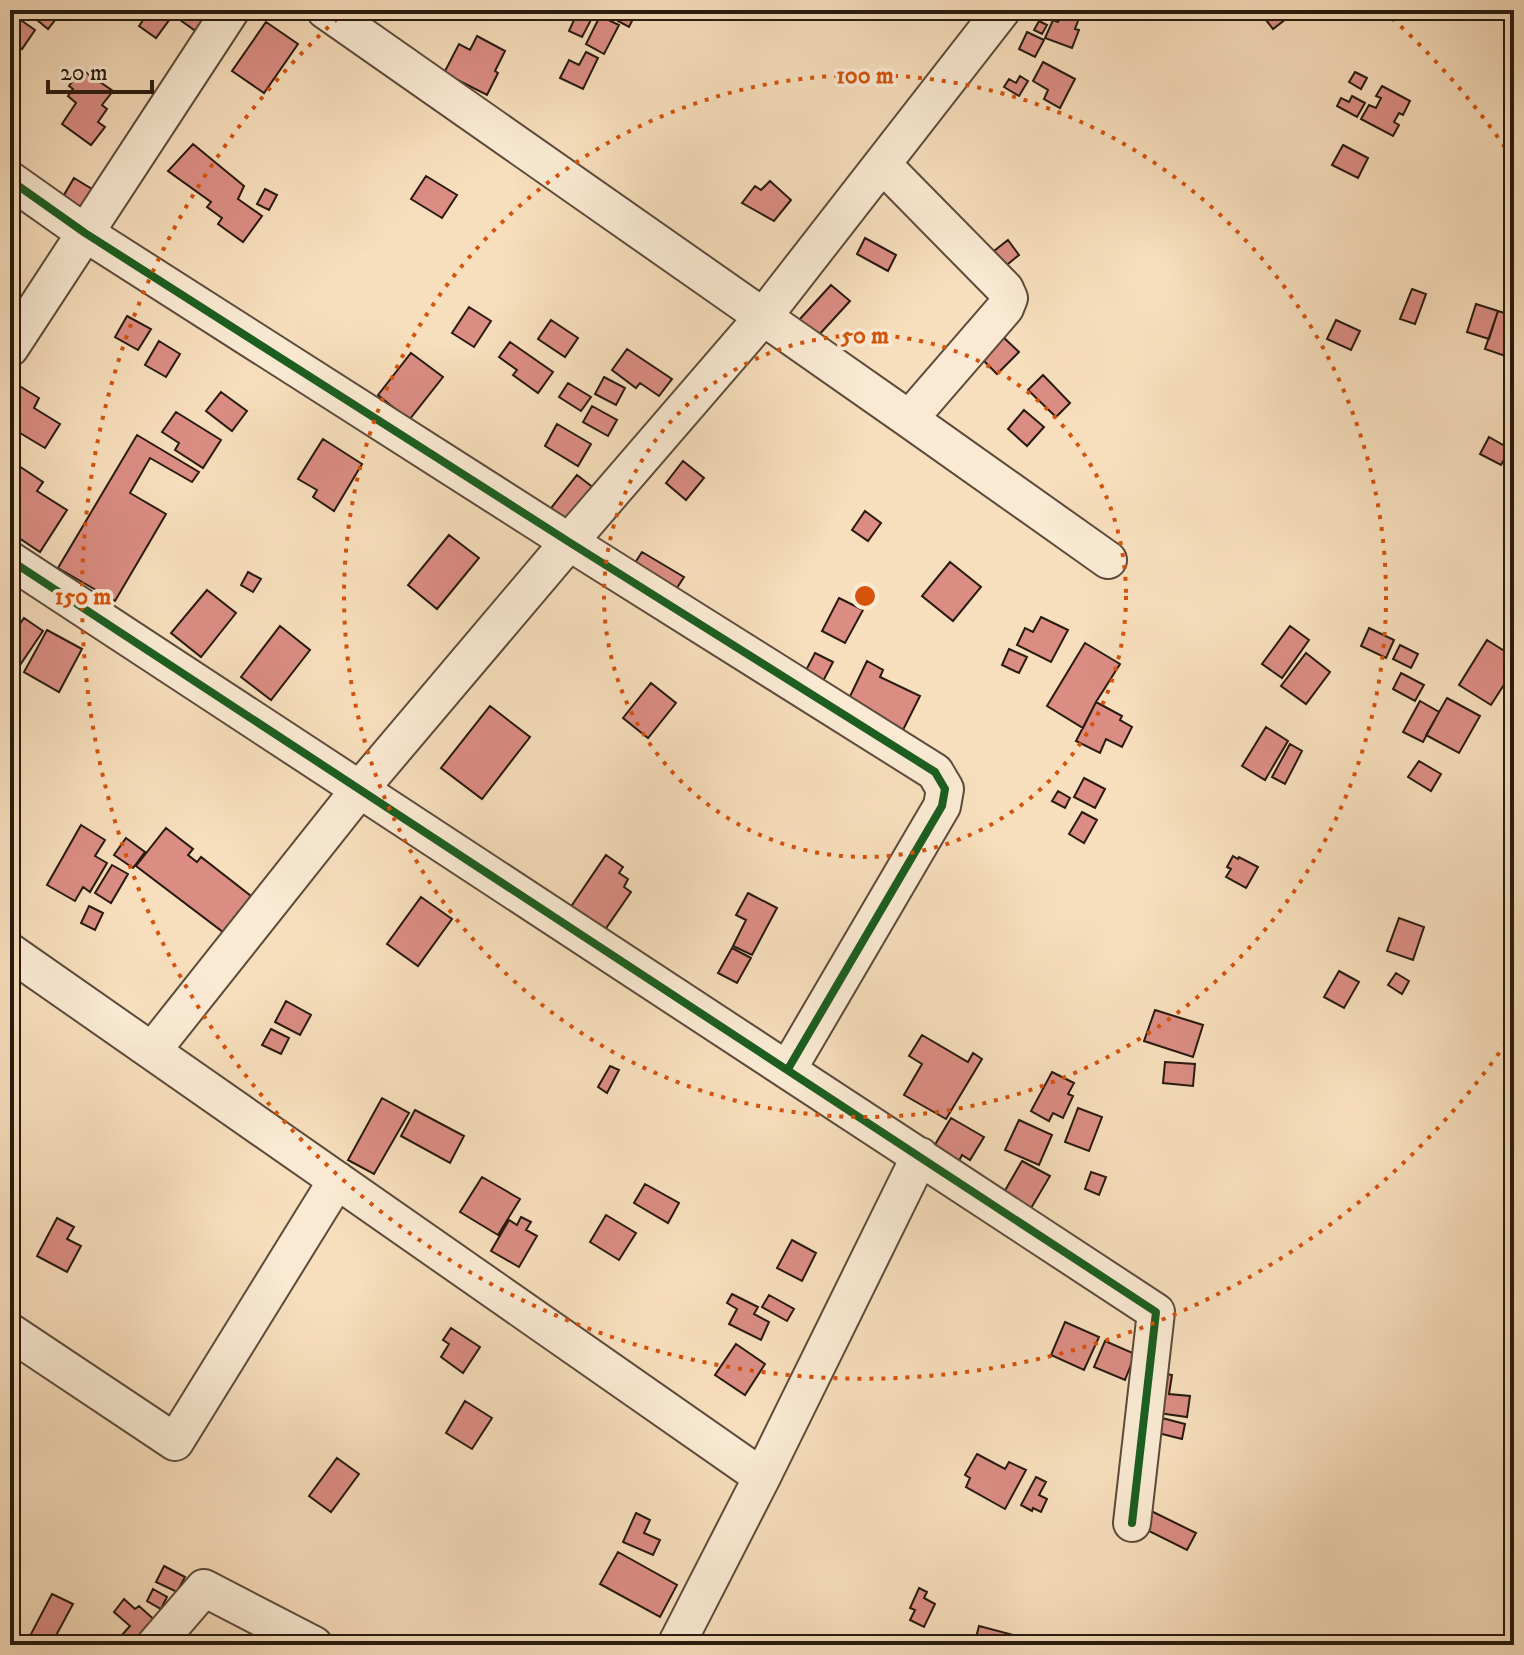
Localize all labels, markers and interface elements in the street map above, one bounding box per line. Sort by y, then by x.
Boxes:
scale bar [48,44,152,94]
text: 20 m [60,58,108,88]
text: 100 m [836,61,894,91]
text: 50 m [840,321,889,351]
text: 150 m [55,582,111,612]
centre of rings [851,582,879,610]

